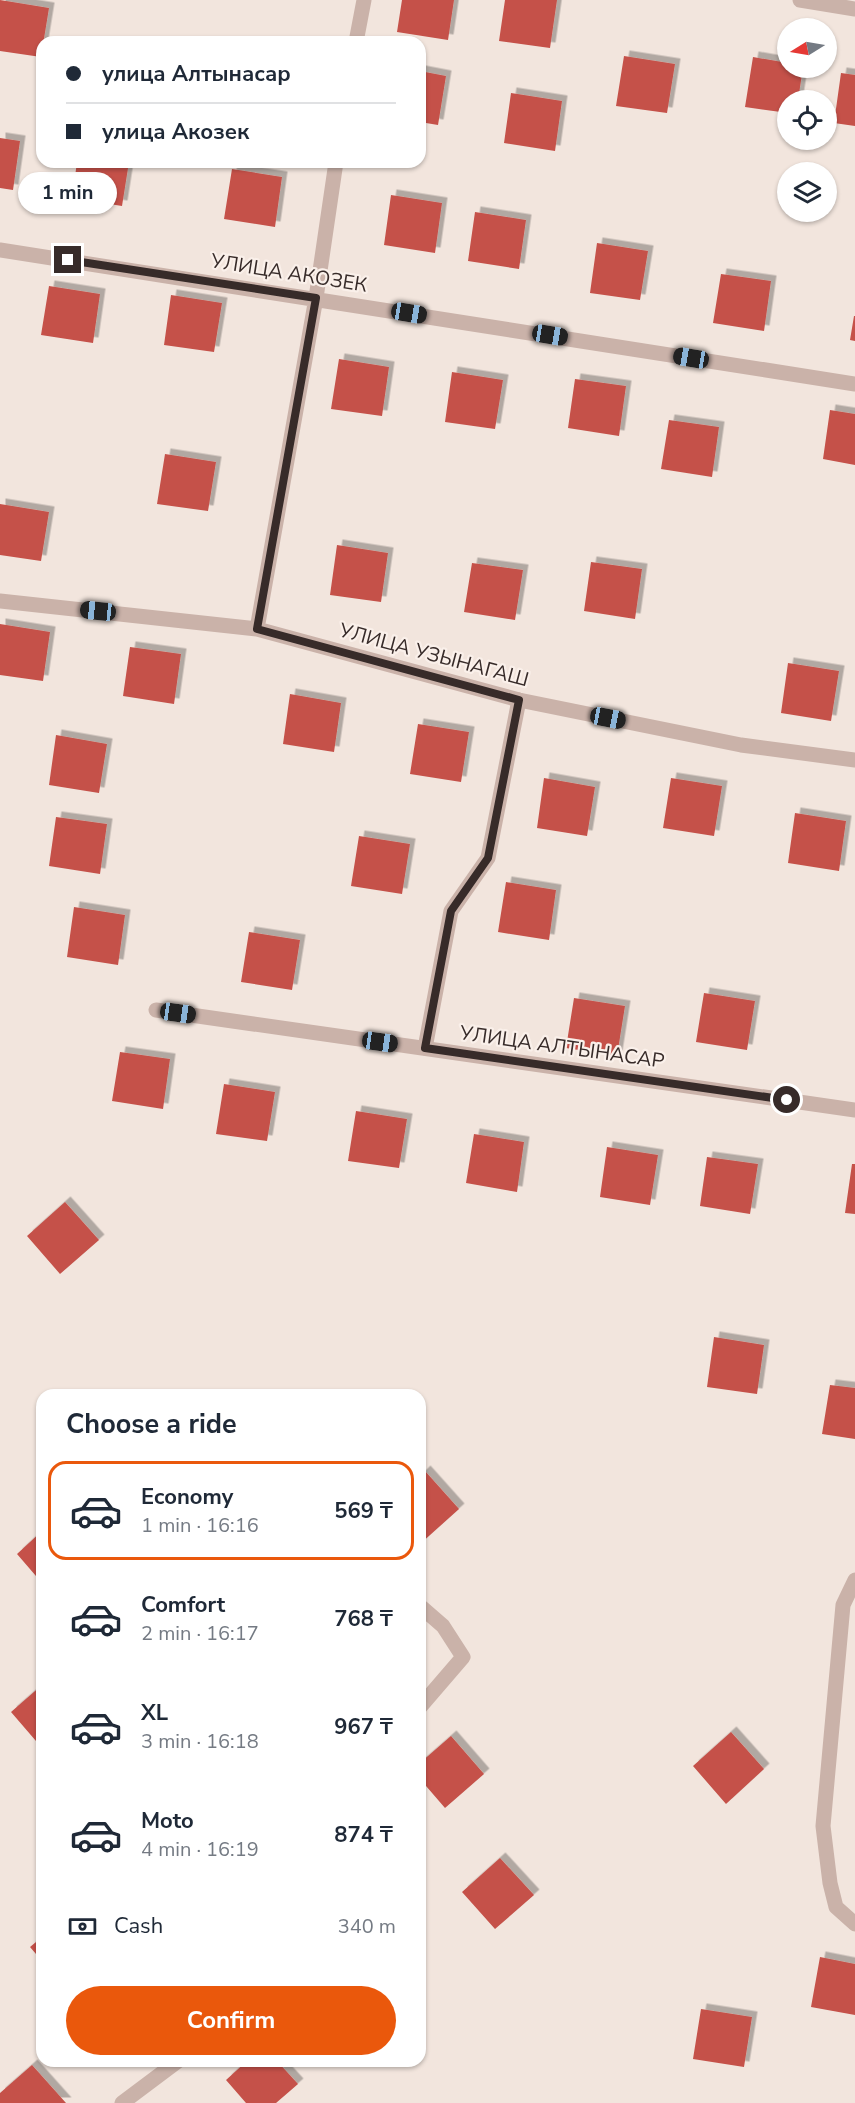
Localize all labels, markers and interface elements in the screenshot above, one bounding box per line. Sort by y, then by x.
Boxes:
north arrow [777,18,837,78]
map controls [777,18,837,222]
text: улица Алтынасар [102,59,291,89]
button: locate [777,90,837,150]
text: улица Акозек [102,117,249,147]
button: layers [777,162,837,222]
callout: 1 min [19,173,118,215]
text: 1 min [42,179,93,206]
route end [54,246,81,273]
street label: УЛИЦА АКОЗЕК [208,247,369,299]
car [390,301,428,325]
car [531,323,569,347]
car [672,346,710,370]
car [79,600,117,622]
street label: УЛИЦА УЗЫНАГАШ [335,616,532,693]
car [589,706,627,730]
car [159,1002,197,1024]
street label: УЛИЦА АЛТЫНАСАР [457,1019,666,1075]
car [361,1031,399,1053]
route start [773,1086,800,1113]
text: Choose a ride [66,1406,237,1443]
text: Economy [141,1482,233,1512]
icon: car [69,1484,123,1538]
text: 569 ₸ [334,1496,393,1526]
text: 1 min · 16:16 [141,1512,259,1539]
text: Comfort [141,1590,225,1620]
icon: car [69,1592,123,1646]
text: 768 ₸ [334,1604,393,1634]
text: 2 min · 16:17 [141,1620,259,1647]
text: XL [141,1698,168,1728]
icon: car [69,1700,123,1754]
text: 967 ₸ [334,1712,393,1742]
text: 3 min · 16:18 [141,1728,259,1755]
text: Moto [141,1806,194,1836]
icon: car [69,1808,123,1862]
text: 874 ₸ [334,1820,393,1850]
text: 4 min · 16:19 [141,1836,259,1863]
icon: cash [66,1910,99,1943]
text: Cash [114,1911,163,1941]
text: 340 m [338,1913,396,1940]
button: Confirm [66,1986,396,2055]

